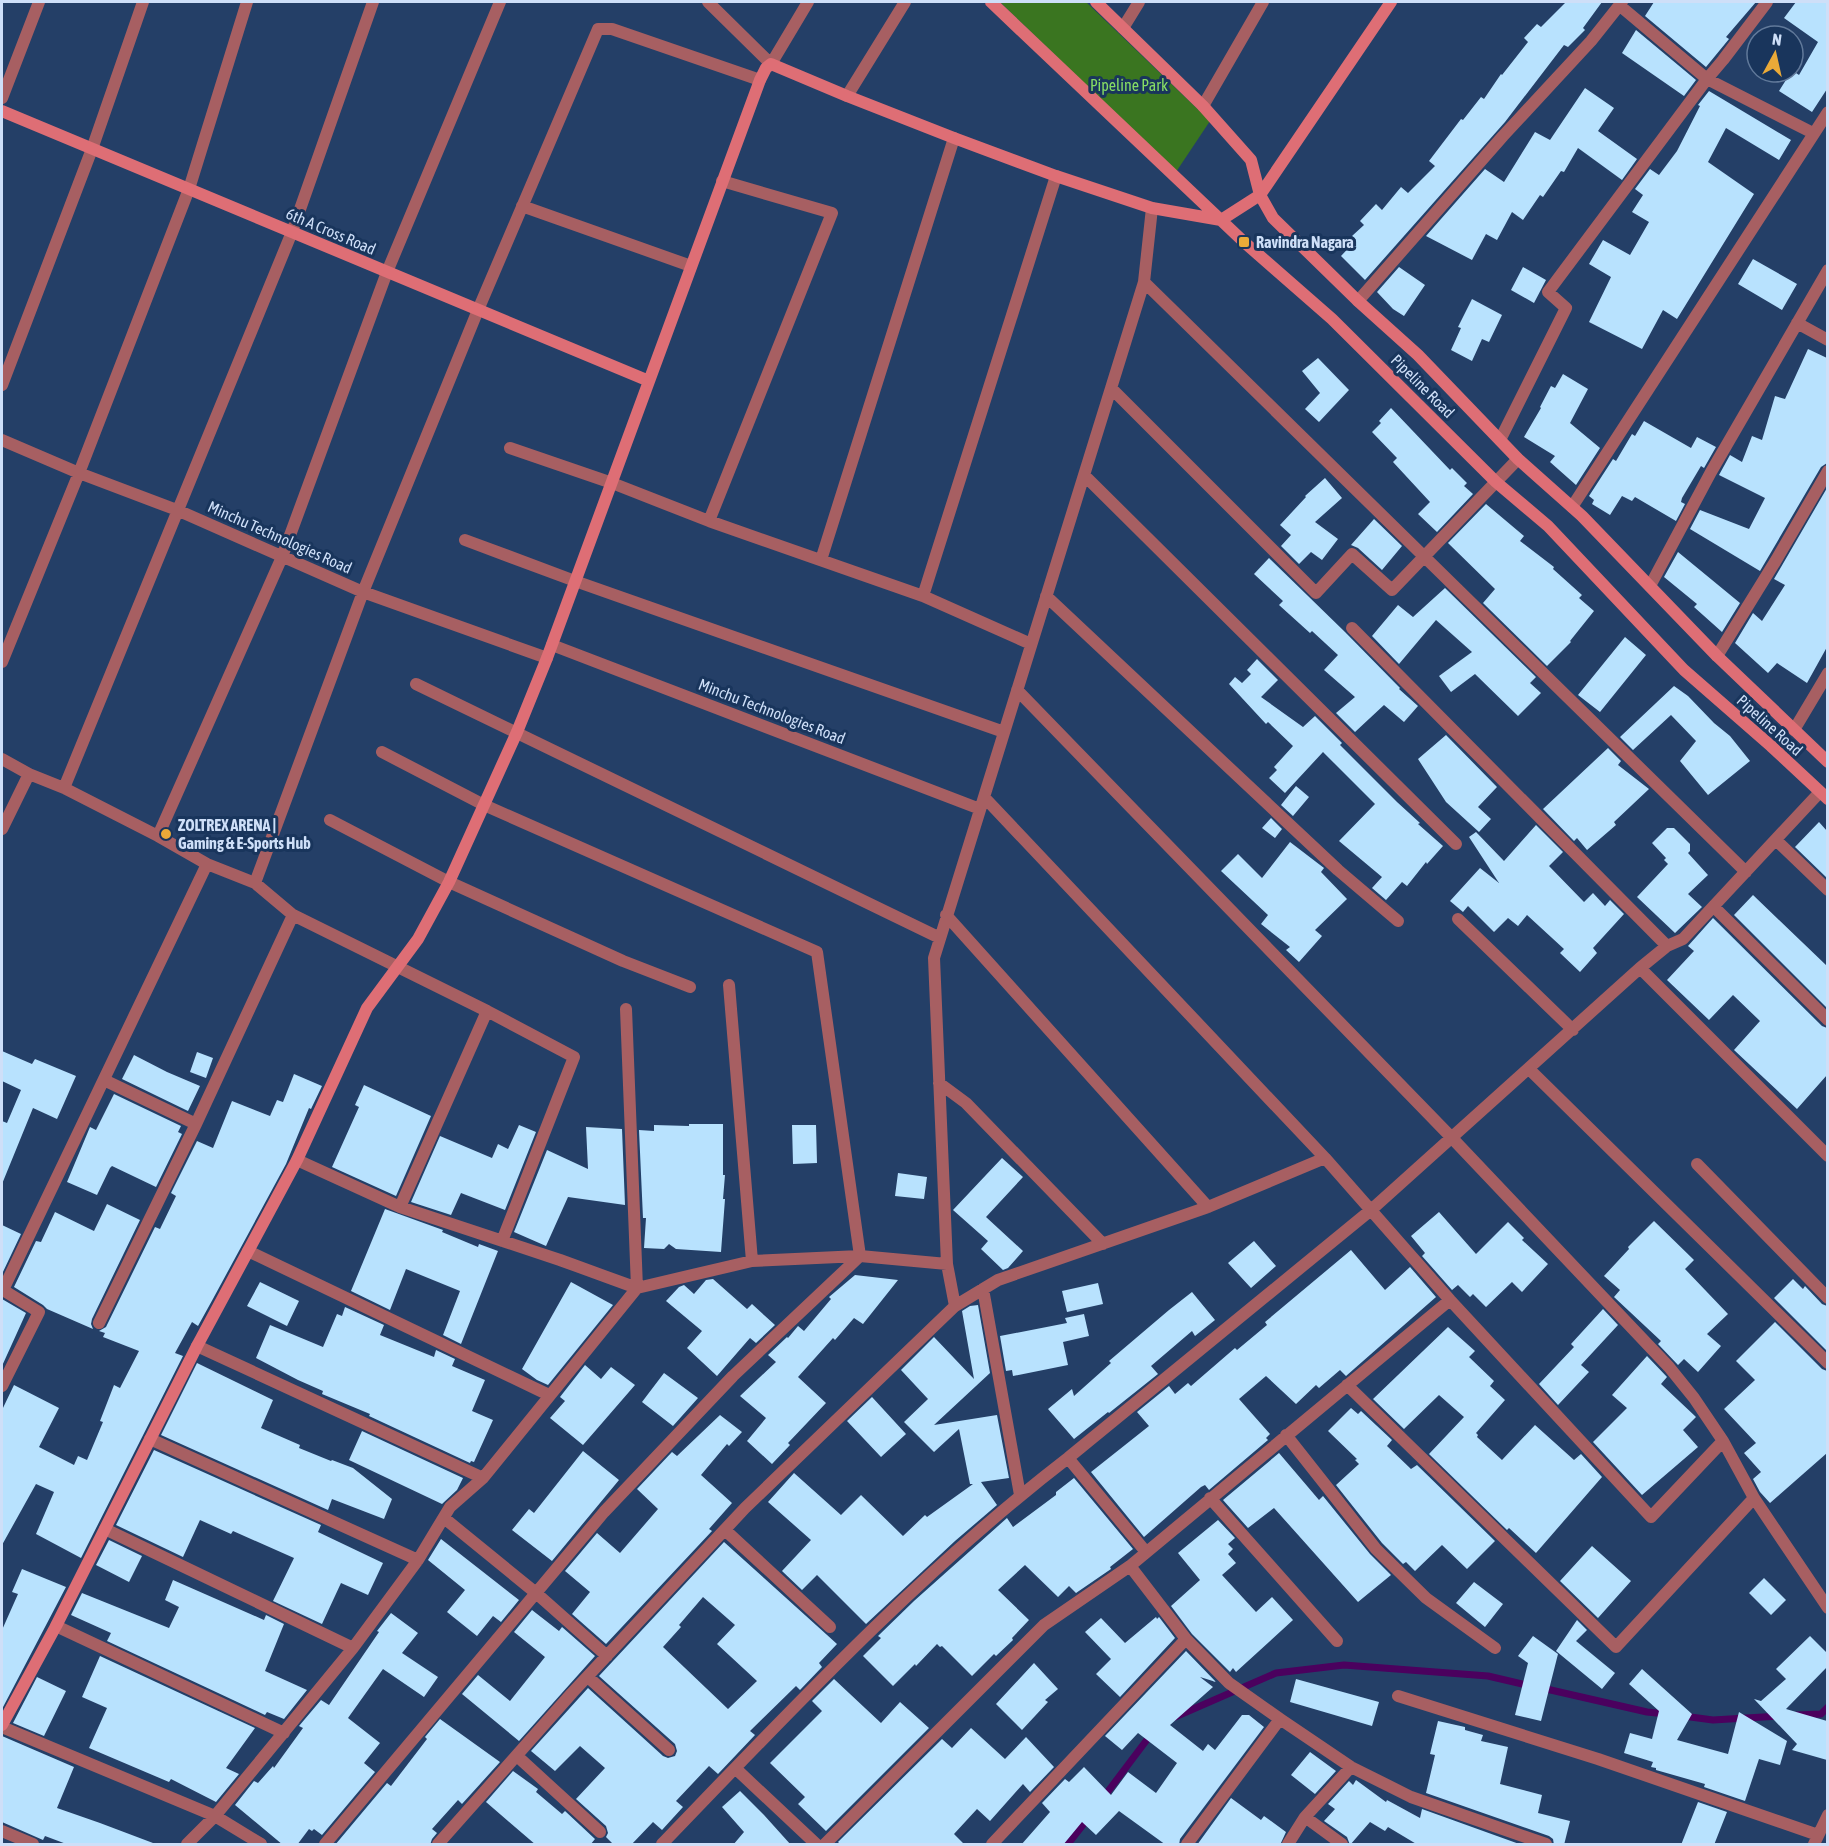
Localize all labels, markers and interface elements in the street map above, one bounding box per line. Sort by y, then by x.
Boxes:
north arrow [1745,24,1805,84]
text: N [1771,30,1783,49]
park label: Pipeline Park [1090,76,1168,95]
street label: 6th A Cross Road [283,204,379,258]
place label: Ravindra Nagara [1256,233,1354,251]
marker: Ravindra Nagara [1237,235,1251,249]
street label: Pipeline Road [1387,351,1458,422]
street label: Minchu Technologies Road [205,497,355,578]
street label: Minchu Technologies Road [696,675,848,748]
street label: Pipeline Road [1733,691,1806,760]
place label: ZOLTREX ARENA | Gaming & E-Sports Hub [178,816,311,852]
marker: ZOLTREX ARENA | Gaming & E-Sports Hub [159,827,173,841]

